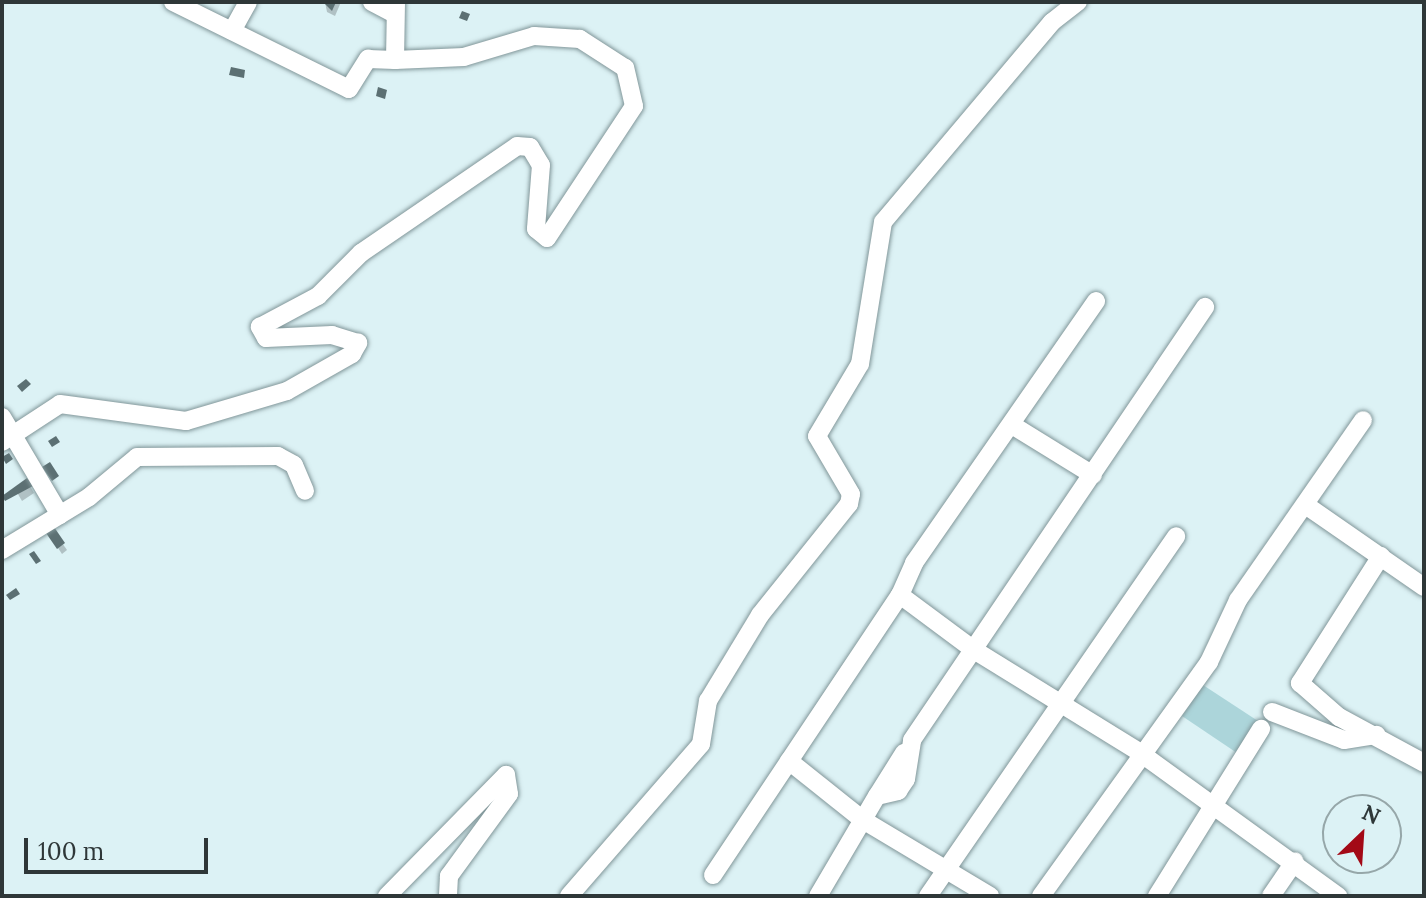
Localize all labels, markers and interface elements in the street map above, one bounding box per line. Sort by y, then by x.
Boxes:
north arrow [1322,794,1402,874]
text: N [1358,798,1385,830]
scale bar [28,822,212,872]
text: 100 m [38,836,104,867]

